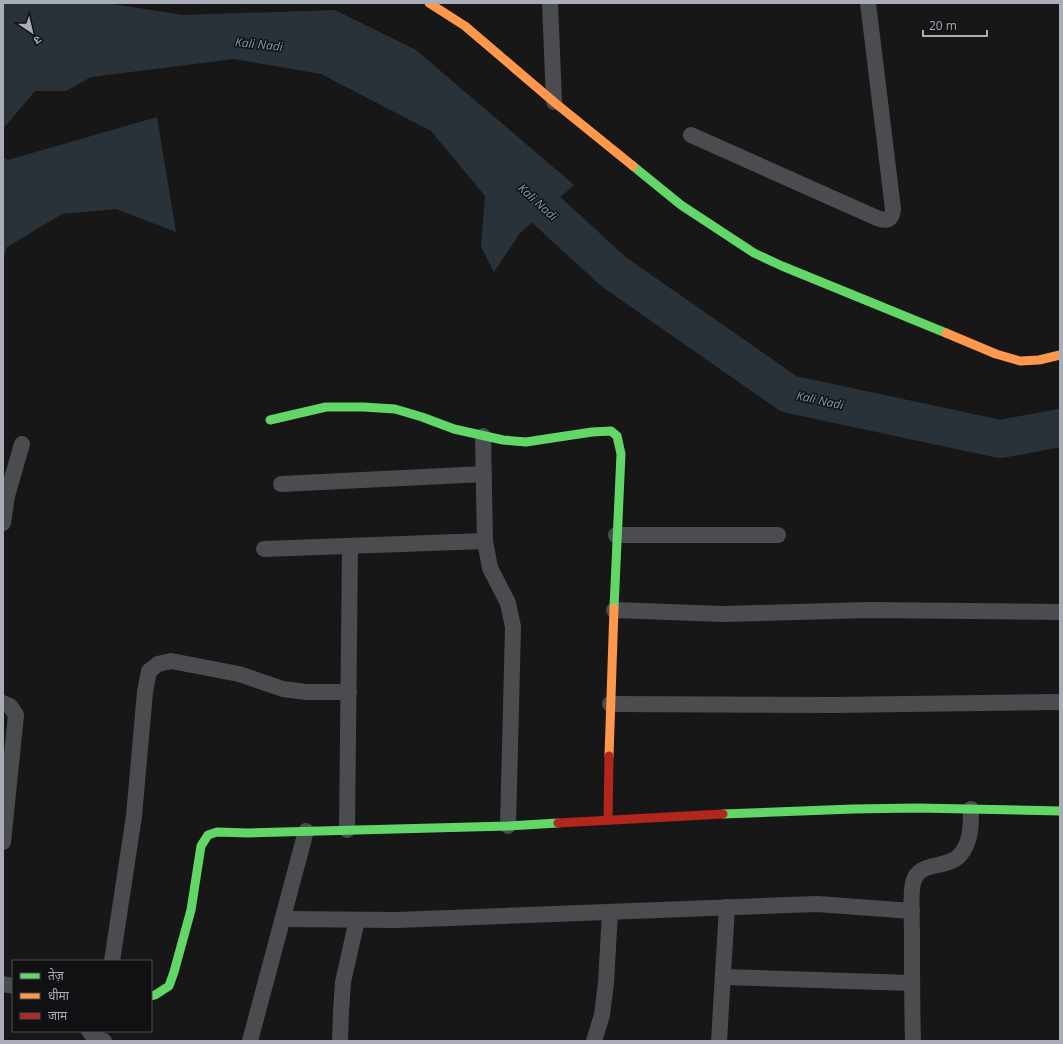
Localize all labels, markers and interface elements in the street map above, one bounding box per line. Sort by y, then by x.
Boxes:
north arrow [12,12,52,52]
scale bar [923,12,987,38]
text: 20 m [929,17,957,34]
text: उ [31,33,45,49]
water label: Kali Nadi [234,33,285,55]
water label: Kali Nadi [515,180,562,225]
water label: Kali Nadi [795,387,846,413]
legend [12,960,152,1032]
text: तेज़ [48,967,65,984]
text: धीमा [48,987,70,1004]
text: जाम [48,1007,68,1024]

